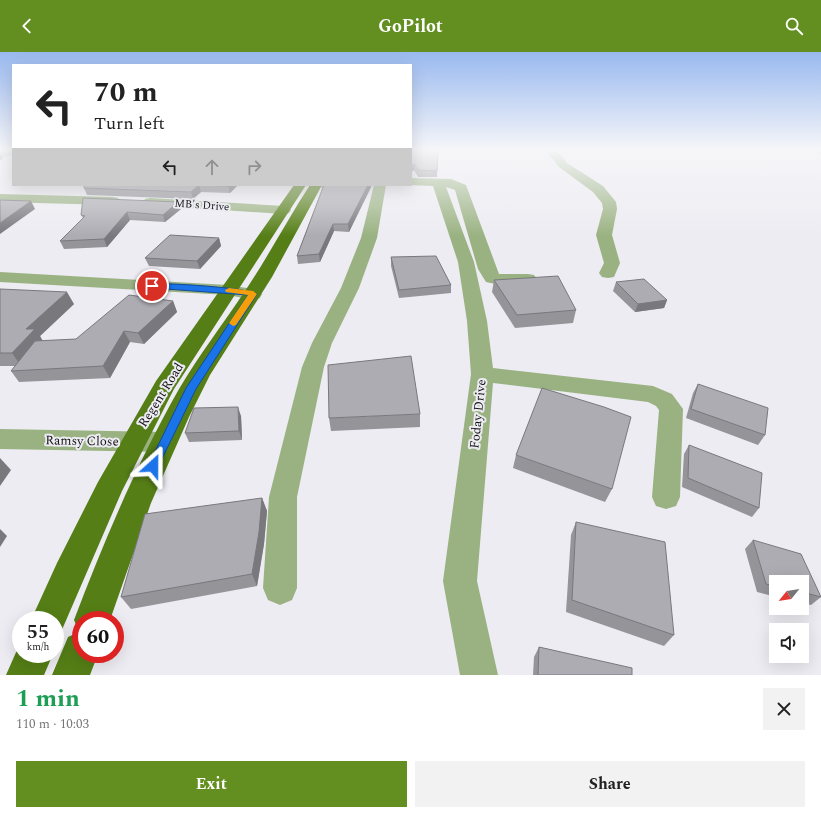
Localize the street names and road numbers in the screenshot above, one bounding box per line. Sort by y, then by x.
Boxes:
street label: MB's Drive [174,195,230,215]
street label: Regent Road [133,359,189,431]
street label: Foday Drive [464,378,492,450]
street label: Ramsy Close [45,430,119,452]

